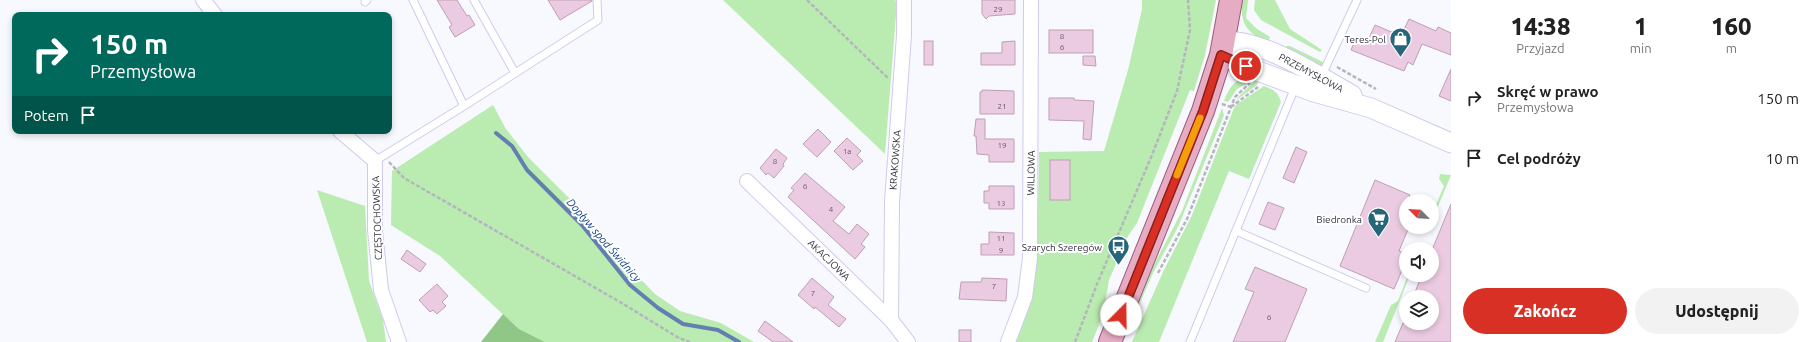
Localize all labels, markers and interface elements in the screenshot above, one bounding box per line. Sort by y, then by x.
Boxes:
house number: 29 [993,5,1003,14]
text: 14:38 [1510,13,1570,40]
text: 1 [1634,13,1647,40]
text: 160 [1711,13,1752,40]
shop icon: Teres-Pol [1388,26,1414,59]
icon: right [24,28,76,80]
text: 150 m [90,28,168,59]
house number: 8 [1060,32,1065,41]
place label: Teres-Pol [1345,34,1386,45]
text: Przyjazd [1516,41,1565,55]
text: min [1630,41,1652,55]
text: m [1726,41,1737,55]
house number: 6 [1060,43,1065,52]
pin [1229,49,1263,83]
street label: PRZEMYSŁOWA [1277,51,1346,95]
icon: arrive [1235,55,1257,77]
text: Przemysłowa [90,61,196,81]
text: Skręć w prawo [1497,83,1599,100]
icon: right [1463,87,1485,109]
text: 150 m [1757,90,1799,107]
text: Przemysłowa [1497,100,1574,114]
house number: 21 [997,102,1007,111]
icon: arrive [77,104,99,126]
text: Potem [24,107,69,124]
street label: KRAKOWSKA [887,129,903,190]
house number: 19 [997,141,1007,150]
house number: 1a [843,147,851,156]
icon: arrive [1463,147,1485,169]
street label: WILLOWA [1025,150,1037,196]
text: Cel podróży [1497,150,1581,167]
text: 10 m [1766,150,1799,167]
house number: 8 [773,157,778,166]
street label: CZĘSTOCHOWSKA [370,175,384,260]
house number: 6 [803,182,808,191]
north arrow [1399,194,1439,234]
map controls [1399,194,1439,330]
water label: Dopływ spod Świdnicy [565,195,645,285]
house number: 13 [996,199,1006,208]
house number: 4 [829,205,834,214]
supermarket icon: Biedronka [1365,206,1391,239]
place label: Biedronka [1316,214,1362,225]
house number: 11 [996,234,1006,243]
bus stop icon: Szarych Szeregów [1105,234,1131,267]
street label: AKACJOWA [806,237,853,283]
place label: Szarych Szeregów [1022,242,1102,253]
button: sound [1399,242,1439,282]
house number: 9 [999,246,1003,255]
house number: 7 [992,282,996,291]
button: Zakończ [1463,288,1627,334]
button: Udostępnij [1635,288,1799,334]
house number: 7 [811,289,815,298]
button: layers [1399,290,1439,330]
position arrow [1100,294,1142,336]
house number: 6 [1267,313,1272,322]

